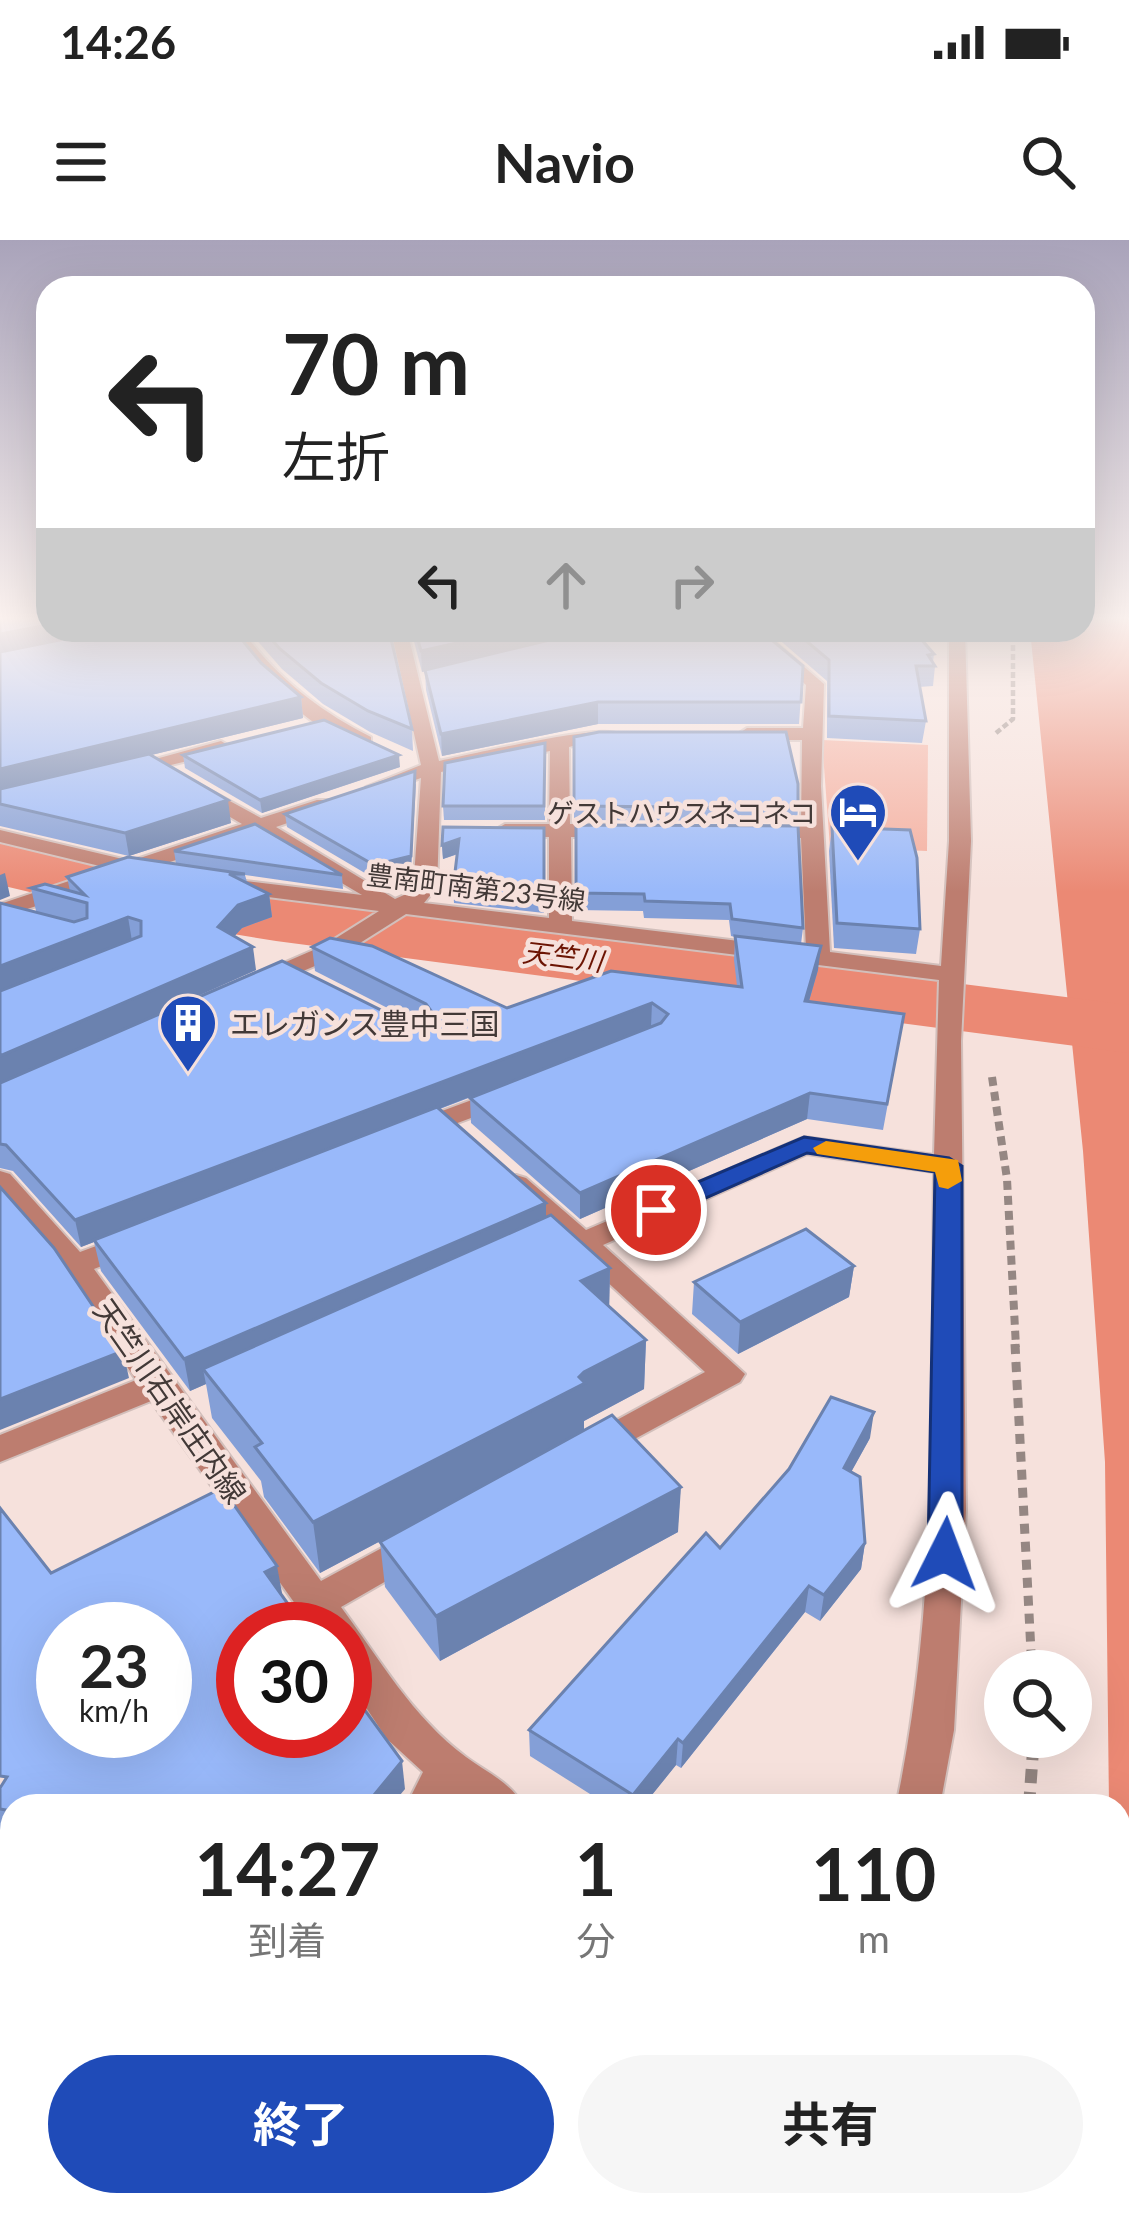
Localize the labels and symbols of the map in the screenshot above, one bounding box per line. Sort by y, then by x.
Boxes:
hotel icon: ゲストハウスネコネコ [827,781,889,863]
place label: ゲストハウスネコネコ [547,796,816,829]
street label: 豊南町南第23号線 [365,857,587,917]
water label: 天竺川 [521,935,608,978]
building icon: エレガンス豊中三国 [157,992,219,1074]
place label: エレガンス豊中三国 [230,1005,499,1041]
pin [605,1159,707,1261]
street label: 天竺川右岸庄内線 [87,1292,255,1510]
position arrow [882,1491,1008,1617]
speed limit sign: 30 [216,1602,372,1758]

